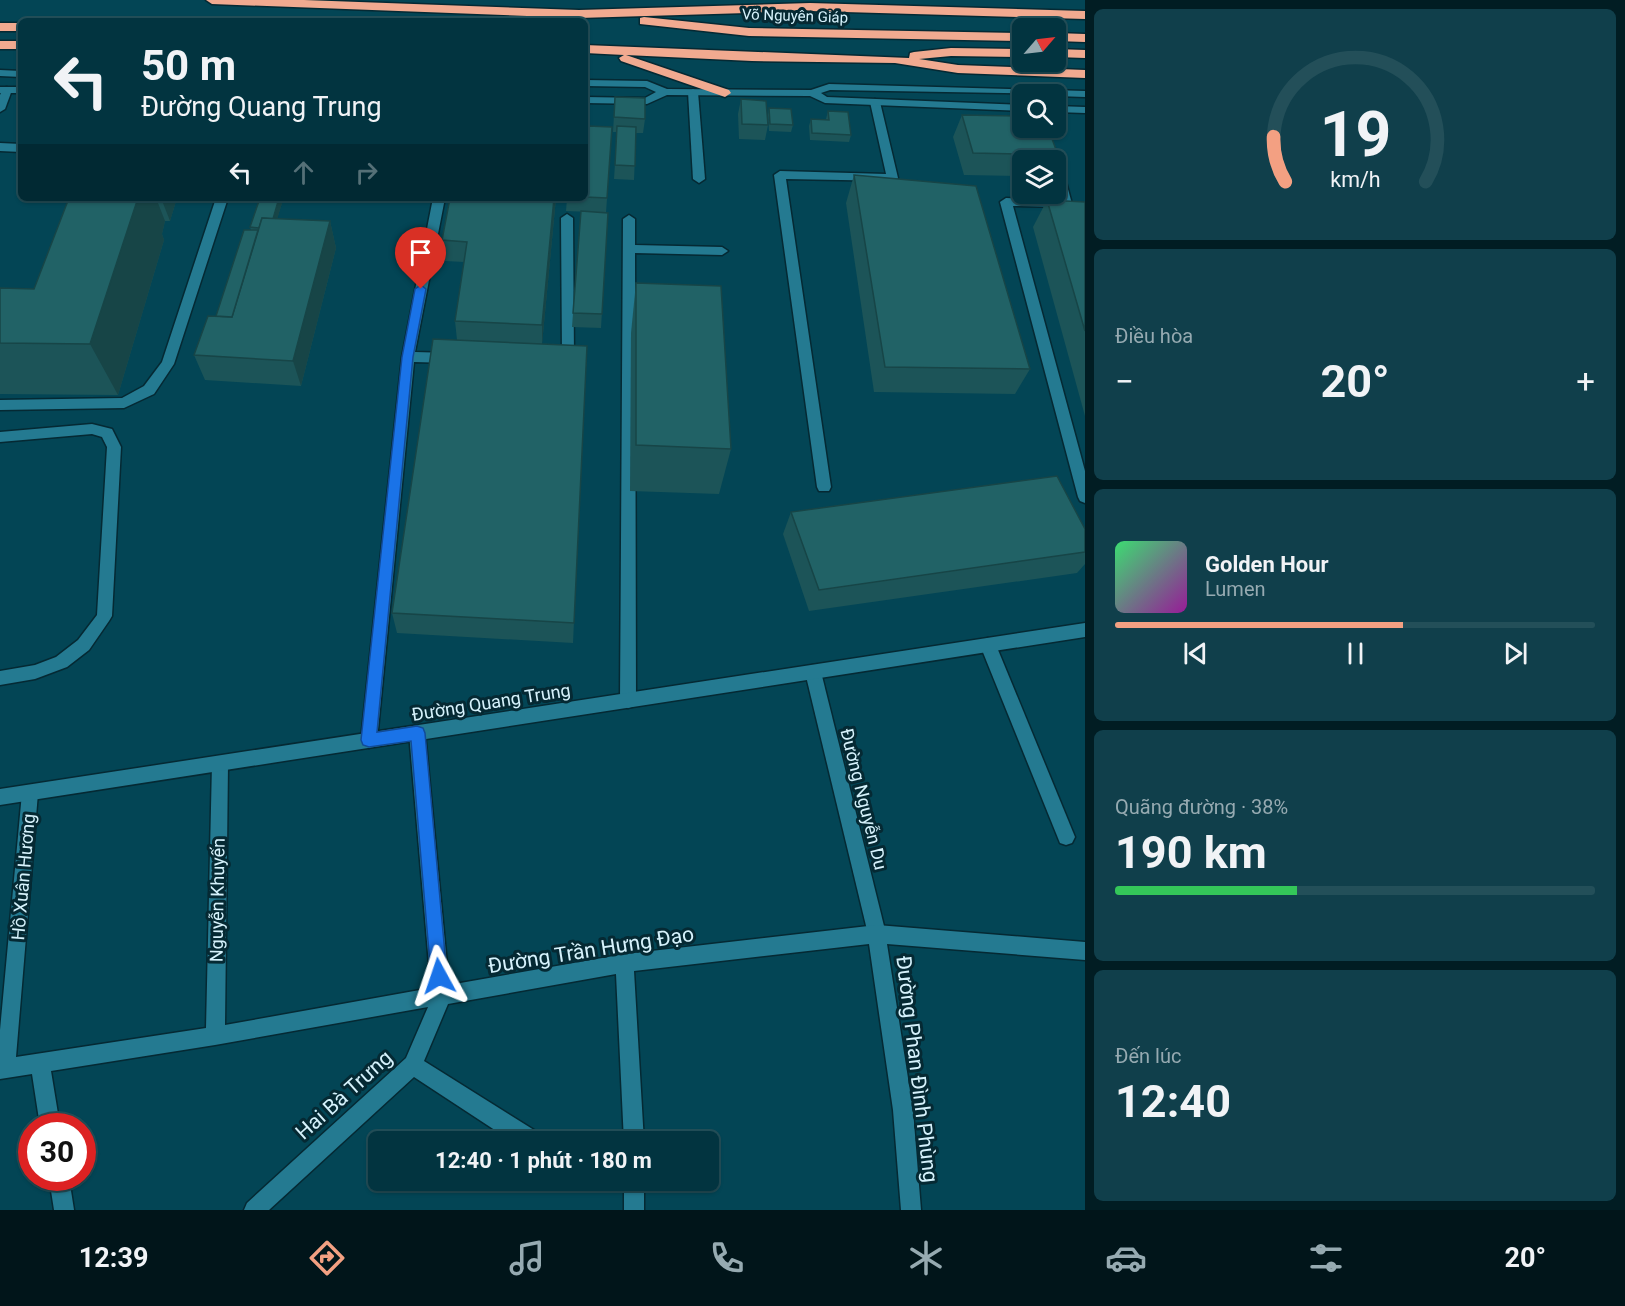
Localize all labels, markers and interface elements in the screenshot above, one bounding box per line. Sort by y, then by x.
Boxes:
street label: Võ Nguyên Giáp [742,5,848,27]
north arrow [1012,18,1066,72]
map controls [1012,18,1066,204]
text: 50 m [141,41,236,90]
icon: left [42,42,120,120]
button: search [1012,84,1066,138]
text: Đường Quang Trung [141,91,382,123]
text: 19 [1319,98,1391,171]
button: layers [1012,150,1066,204]
icon: left [224,156,257,189]
icon: ahead [287,156,320,189]
icon: right [350,156,383,189]
text: km/h [1330,167,1380,192]
pin [395,227,446,289]
icon: arrive [404,236,437,269]
text: Điều hòa [1115,324,1193,348]
text: 20° [1320,355,1390,408]
text: − [1115,362,1134,401]
text: + [1576,362,1595,401]
text: Golden Hour [1205,552,1329,577]
text: Lumen [1205,577,1266,601]
icon: previous [1179,637,1212,670]
icon: pause [1339,637,1372,670]
icon: next [1499,637,1532,670]
street label: Đường Quang Trung [410,679,572,725]
street label: Đường Nguyễn Du [836,726,892,872]
text: Quãng đường · 38% [1115,795,1288,819]
street label: Hồ Xuân Hương [7,813,39,941]
text: 190 km [1115,826,1267,879]
street label: Nguyễn Khuyến [205,838,229,962]
street label: Đường Trần Hưng Đạo [486,922,696,978]
position arrow [407,944,471,1008]
street label: Đường Phan Đình Phùng [891,954,943,1184]
text: Đến lúc [1115,1044,1181,1068]
street label: Hai Bà Trưng [291,1046,397,1144]
text: 12:40 [1115,1075,1231,1128]
speed limit sign: 30 [18,1113,96,1191]
text: 12:40 · 1 phút · 180 m [435,1148,652,1173]
icon: directions [306,1237,348,1279]
icon: music [506,1237,548,1279]
icon: phone [706,1237,748,1279]
icon: climate [905,1237,947,1279]
icon: car [1105,1237,1147,1279]
icon: filters [1305,1237,1347,1279]
text: 12:39 [79,1242,148,1274]
text: 20° [1505,1242,1546,1274]

